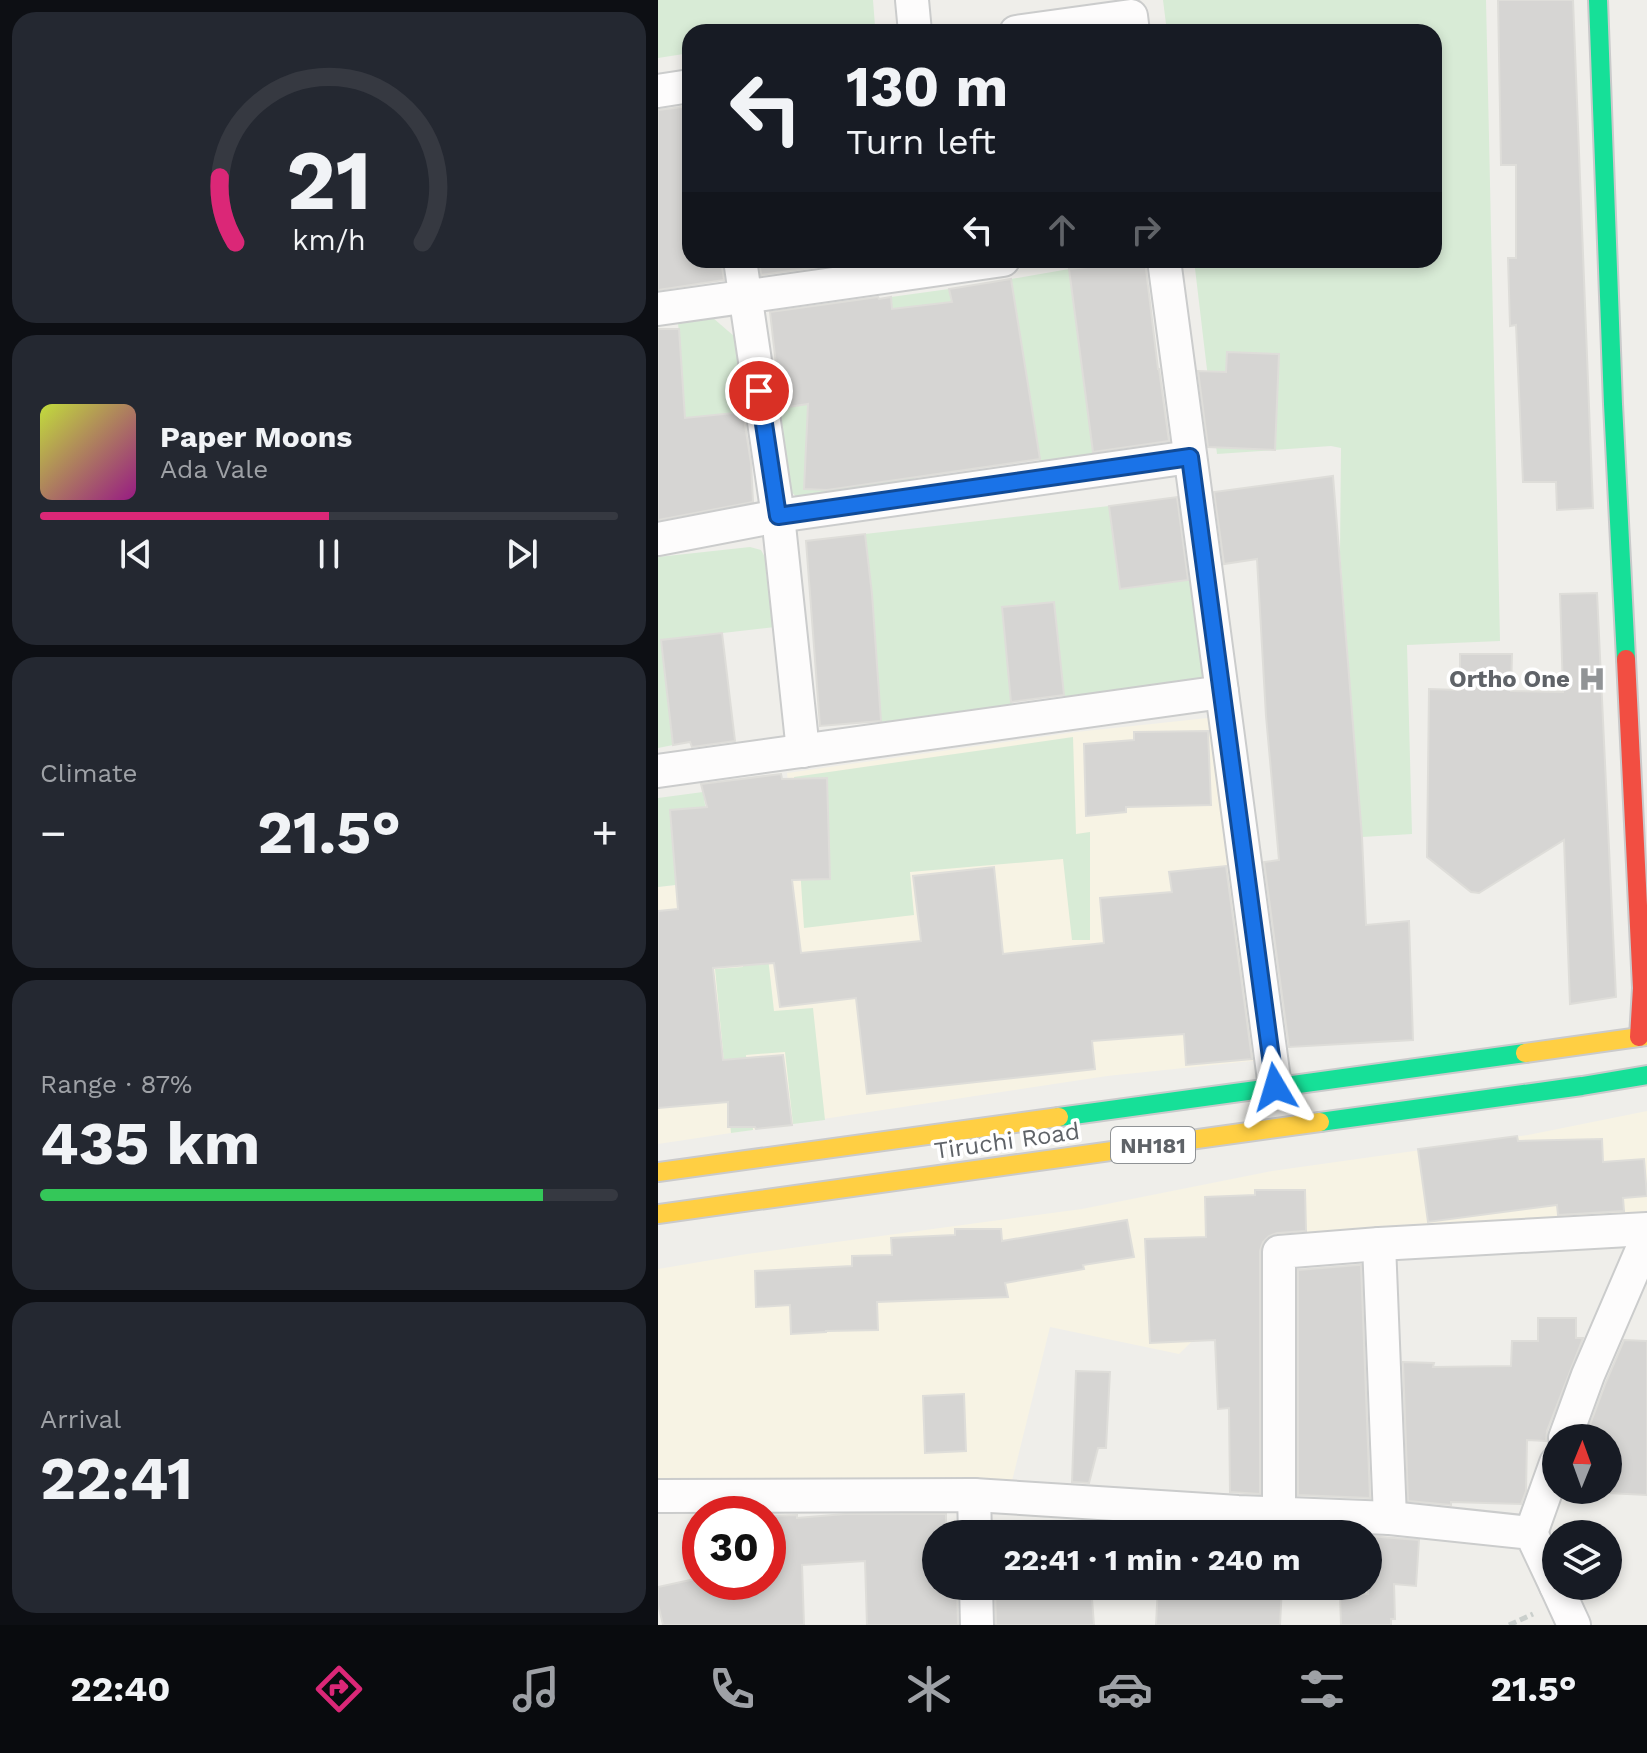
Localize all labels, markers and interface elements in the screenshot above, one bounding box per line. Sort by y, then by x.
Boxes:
text: 130 m [846,54,1008,120]
icon: left [714,56,818,160]
text: Turn left [846,121,996,163]
text: 21 [286,132,372,229]
icon: left [956,208,1000,252]
icon: ahead [1040,208,1084,252]
icon: right [1124,208,1168,252]
text: km/h [292,223,366,257]
pin [725,357,793,425]
icon: arrive [737,369,781,413]
text: Paper Moons [160,419,352,454]
text: Ada Vale [160,454,268,484]
icon: previous [114,532,158,576]
icon: pause [307,532,351,576]
icon: next [500,532,544,576]
hospital icon: Ortho One [1577,664,1607,694]
place label: Ortho One [1449,665,1570,693]
text: Climate [40,758,138,788]
text: 21.5° [257,797,401,868]
text: − [40,807,67,859]
text: + [591,807,618,859]
position arrow [1233,1045,1317,1129]
text: Range · 87% [40,1069,192,1099]
text: 435 km [40,1108,260,1179]
street label: Tiruchi Road [932,1117,1082,1165]
road number: NH181 [1111,1127,1195,1163]
text: Arrival [40,1404,121,1434]
north arrow [1542,1424,1622,1504]
map controls [1542,1424,1622,1600]
text: 22:41 [40,1443,193,1514]
speed limit sign: 30 [682,1496,786,1600]
button: layers [1542,1520,1622,1600]
text: 22:41 · 1 min · 240 m [1003,1542,1301,1577]
icon: directions [311,1661,367,1717]
icon: music [508,1661,564,1717]
icon: phone [704,1661,760,1717]
icon: climate [901,1661,957,1717]
icon: car [1097,1661,1153,1717]
icon: filters [1294,1661,1350,1717]
text: 22:40 [70,1668,171,1710]
text: 21.5° [1490,1668,1577,1710]

